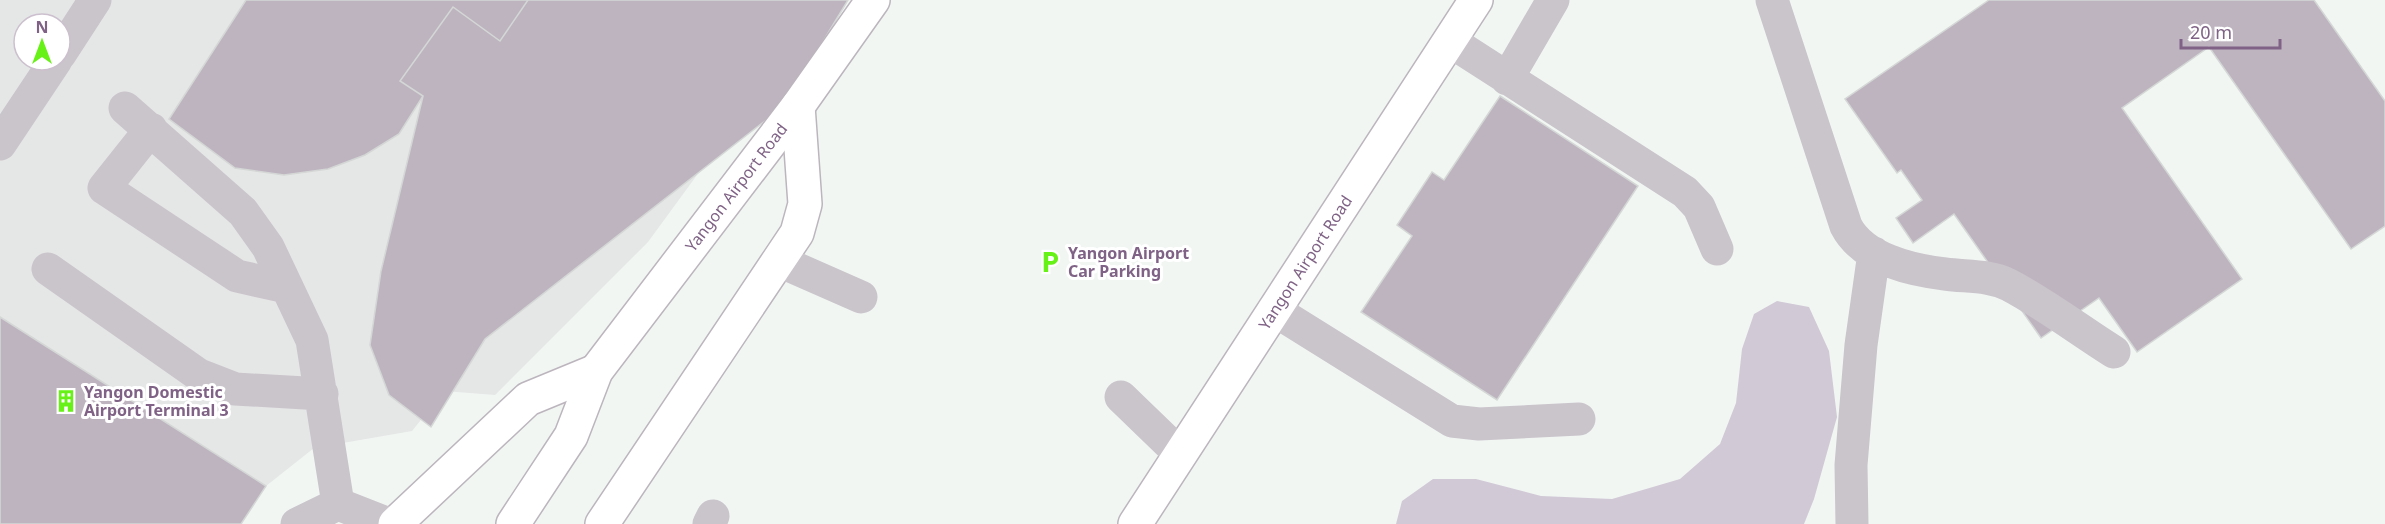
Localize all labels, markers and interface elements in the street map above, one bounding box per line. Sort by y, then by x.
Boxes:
north arrow [12,12,72,72]
scale bar [2181,12,2280,50]
text: N [35,16,49,38]
text: 20 m [2190,20,2232,44]
street label: Yangon Airport Road [680,119,792,256]
street label: Yangon Airport Road [1253,191,1357,334]
place label: Yangon Airport Car Parking [1068,242,1189,282]
parking icon: Yangon Airport Car Parking [1037,249,1063,275]
place label: Yangon Domestic Airport Terminal 3 [84,381,229,421]
building icon: Yangon Domestic Airport Terminal 3 [53,388,79,414]

